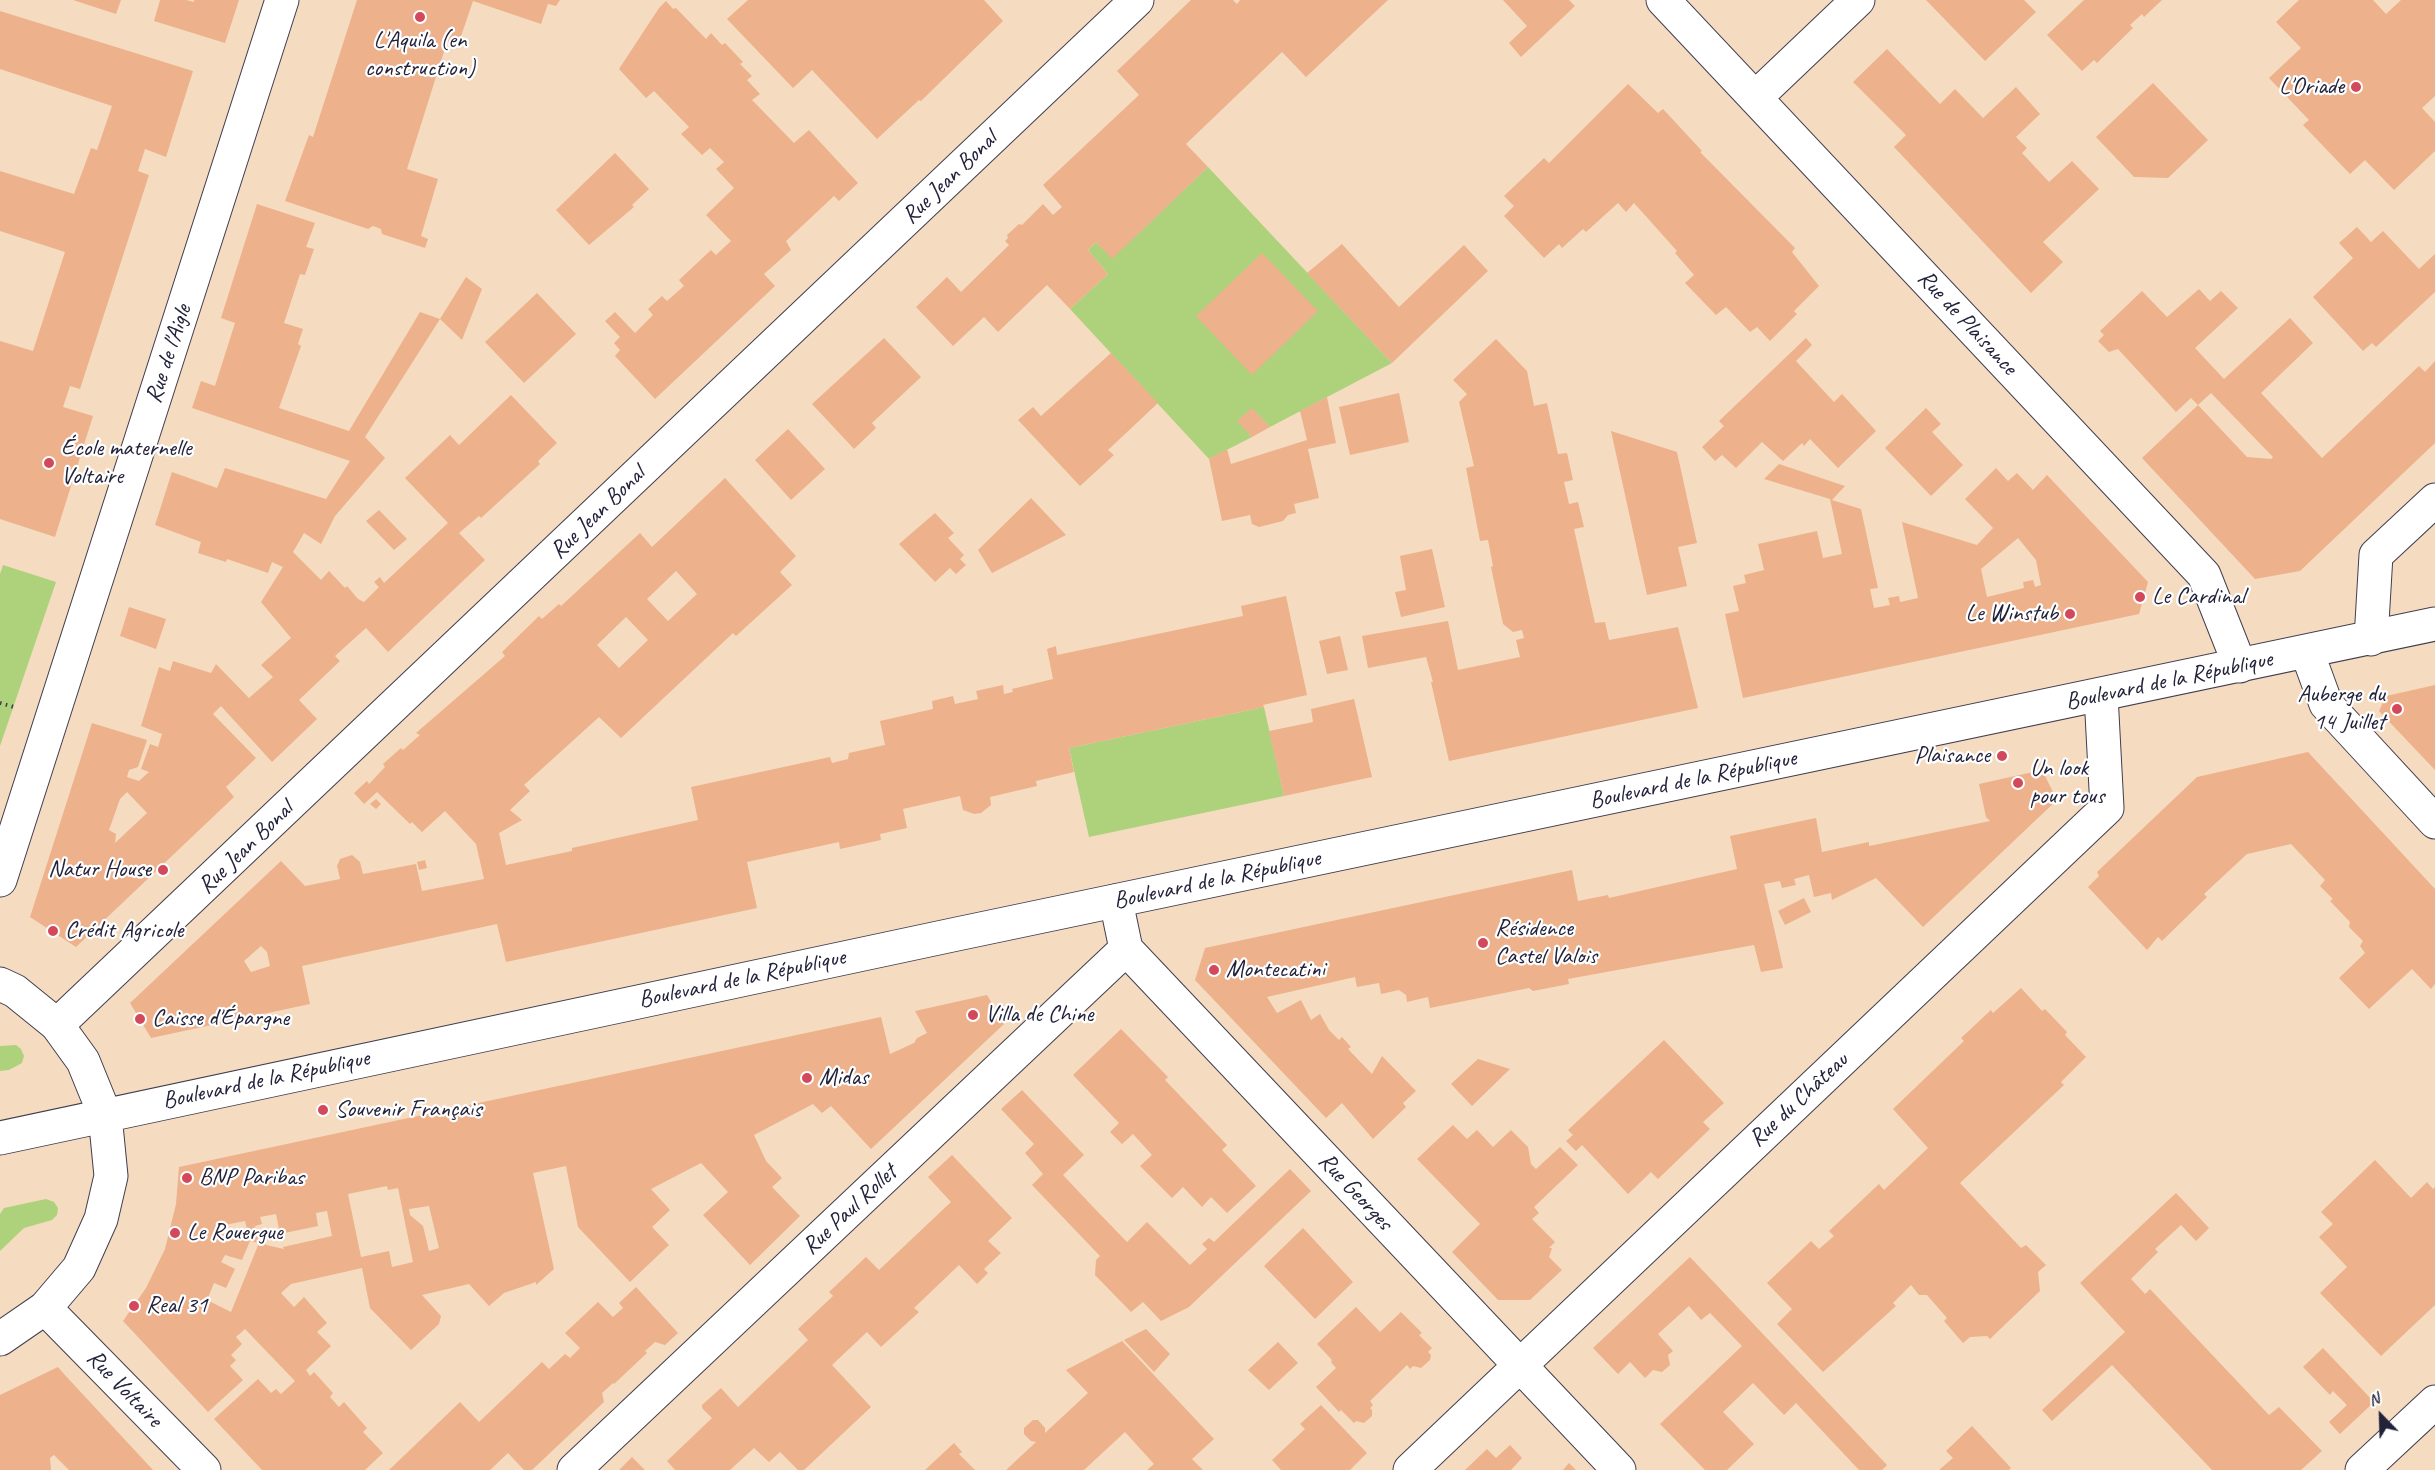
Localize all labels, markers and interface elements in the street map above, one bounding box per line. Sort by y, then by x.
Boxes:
marker: L'Aquila (en construction) [413,10,427,24]
place label: L'Aquila (en construction) [365,27,475,83]
place label: L'Oriade [2279,73,2344,101]
marker: L'Oriade [2349,80,2363,94]
street label: Rue Jean Bonal [896,126,1004,230]
street label: Rue de Plaisance [1911,264,2023,382]
street label: Rue de l'Aigle [140,301,198,407]
place label: École maternelle Voltaire [61,435,192,491]
marker: École maternelle Voltaire [42,456,56,470]
street label: Rue Jean Bonal [544,461,652,565]
place label: Le Cardinal [2152,583,2245,611]
marker: Le Cardinal [2133,590,2147,604]
place label: Le Winstub [1965,600,2058,628]
marker: Le Winstub [2063,607,2077,621]
street label: Boulevard de la République [2063,645,2275,717]
place label: Auberge du 14 Juillet [2297,681,2385,737]
marker: Auberge du 14 Juillet [2390,702,2404,716]
place label: Plaisance [1914,742,1990,770]
street label: Boulevard de la République [1587,744,1799,816]
marker: Plaisance [1995,749,2009,763]
place label: Un look pour tous [2030,755,2104,811]
marker: Un look pour tous [2011,776,2025,790]
street label: Rue Jean Bonal [192,796,300,900]
street label: Boulevard de la République [1111,844,1323,916]
place label: Natur House [48,856,151,884]
marker: Natur House [156,863,170,877]
place label: Résidence Castel Valois [1495,915,1597,971]
place label: Crédit Agricole [65,917,183,945]
marker: Crédit Agricole [46,924,60,938]
marker: Résidence Castel Valois [1476,936,1490,950]
street label: Boulevard de la République [636,943,848,1015]
place label: Montecatini [1226,956,1325,984]
marker: Montecatini [1207,963,1221,977]
place label: Villa de Chine [985,1001,1093,1029]
place label: Caisse d'Épargne [152,1005,289,1033]
marker: Villa de Chine [966,1008,980,1022]
marker: Caisse d'Épargne [133,1012,147,1026]
street label: Boulevard de la République [160,1044,372,1116]
street label: Rue du Château [1743,1047,1855,1153]
place label: Midas [819,1064,868,1092]
marker: Midas [800,1071,814,1085]
place label: Souvenir Français [335,1096,481,1124]
marker: Souvenir Français [316,1103,330,1117]
street label: Rue Georges [1312,1147,1398,1237]
street label: Rue Paul Rollet [797,1159,903,1261]
place label: BNP Paribas [199,1164,304,1192]
marker: BNP Paribas [180,1171,194,1185]
place label: Le Rouergue [187,1219,282,1247]
marker: Le Rouergue [168,1226,182,1240]
place label: Real 31 [146,1292,208,1320]
marker: Real 31 [127,1299,141,1313]
street label: Rue Voltaire [80,1344,168,1434]
north arrow [2351,1386,2411,1446]
text: N [2366,1388,2382,1411]

